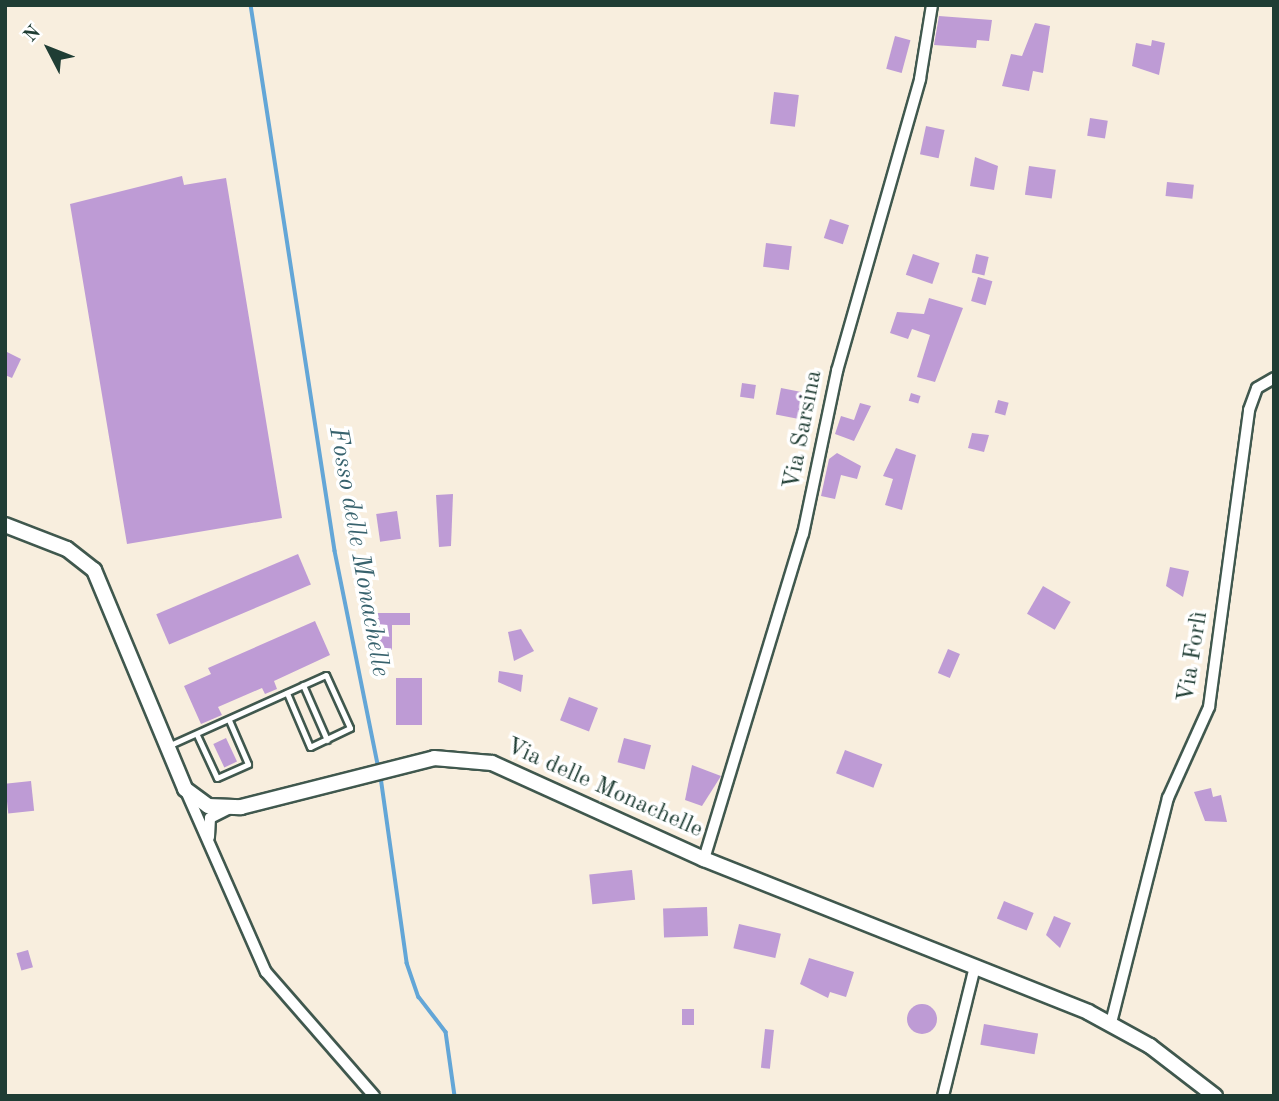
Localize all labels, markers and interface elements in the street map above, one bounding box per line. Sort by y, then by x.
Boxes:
north arrow [14,14,84,84]
text: N [21,23,45,46]
street label: Via Sarsina [778,368,830,492]
water label: Fosso delle Monachelle [321,425,395,679]
street label: Via Forlì [1173,609,1215,705]
street label: Via delle Monachelle [501,733,707,845]

